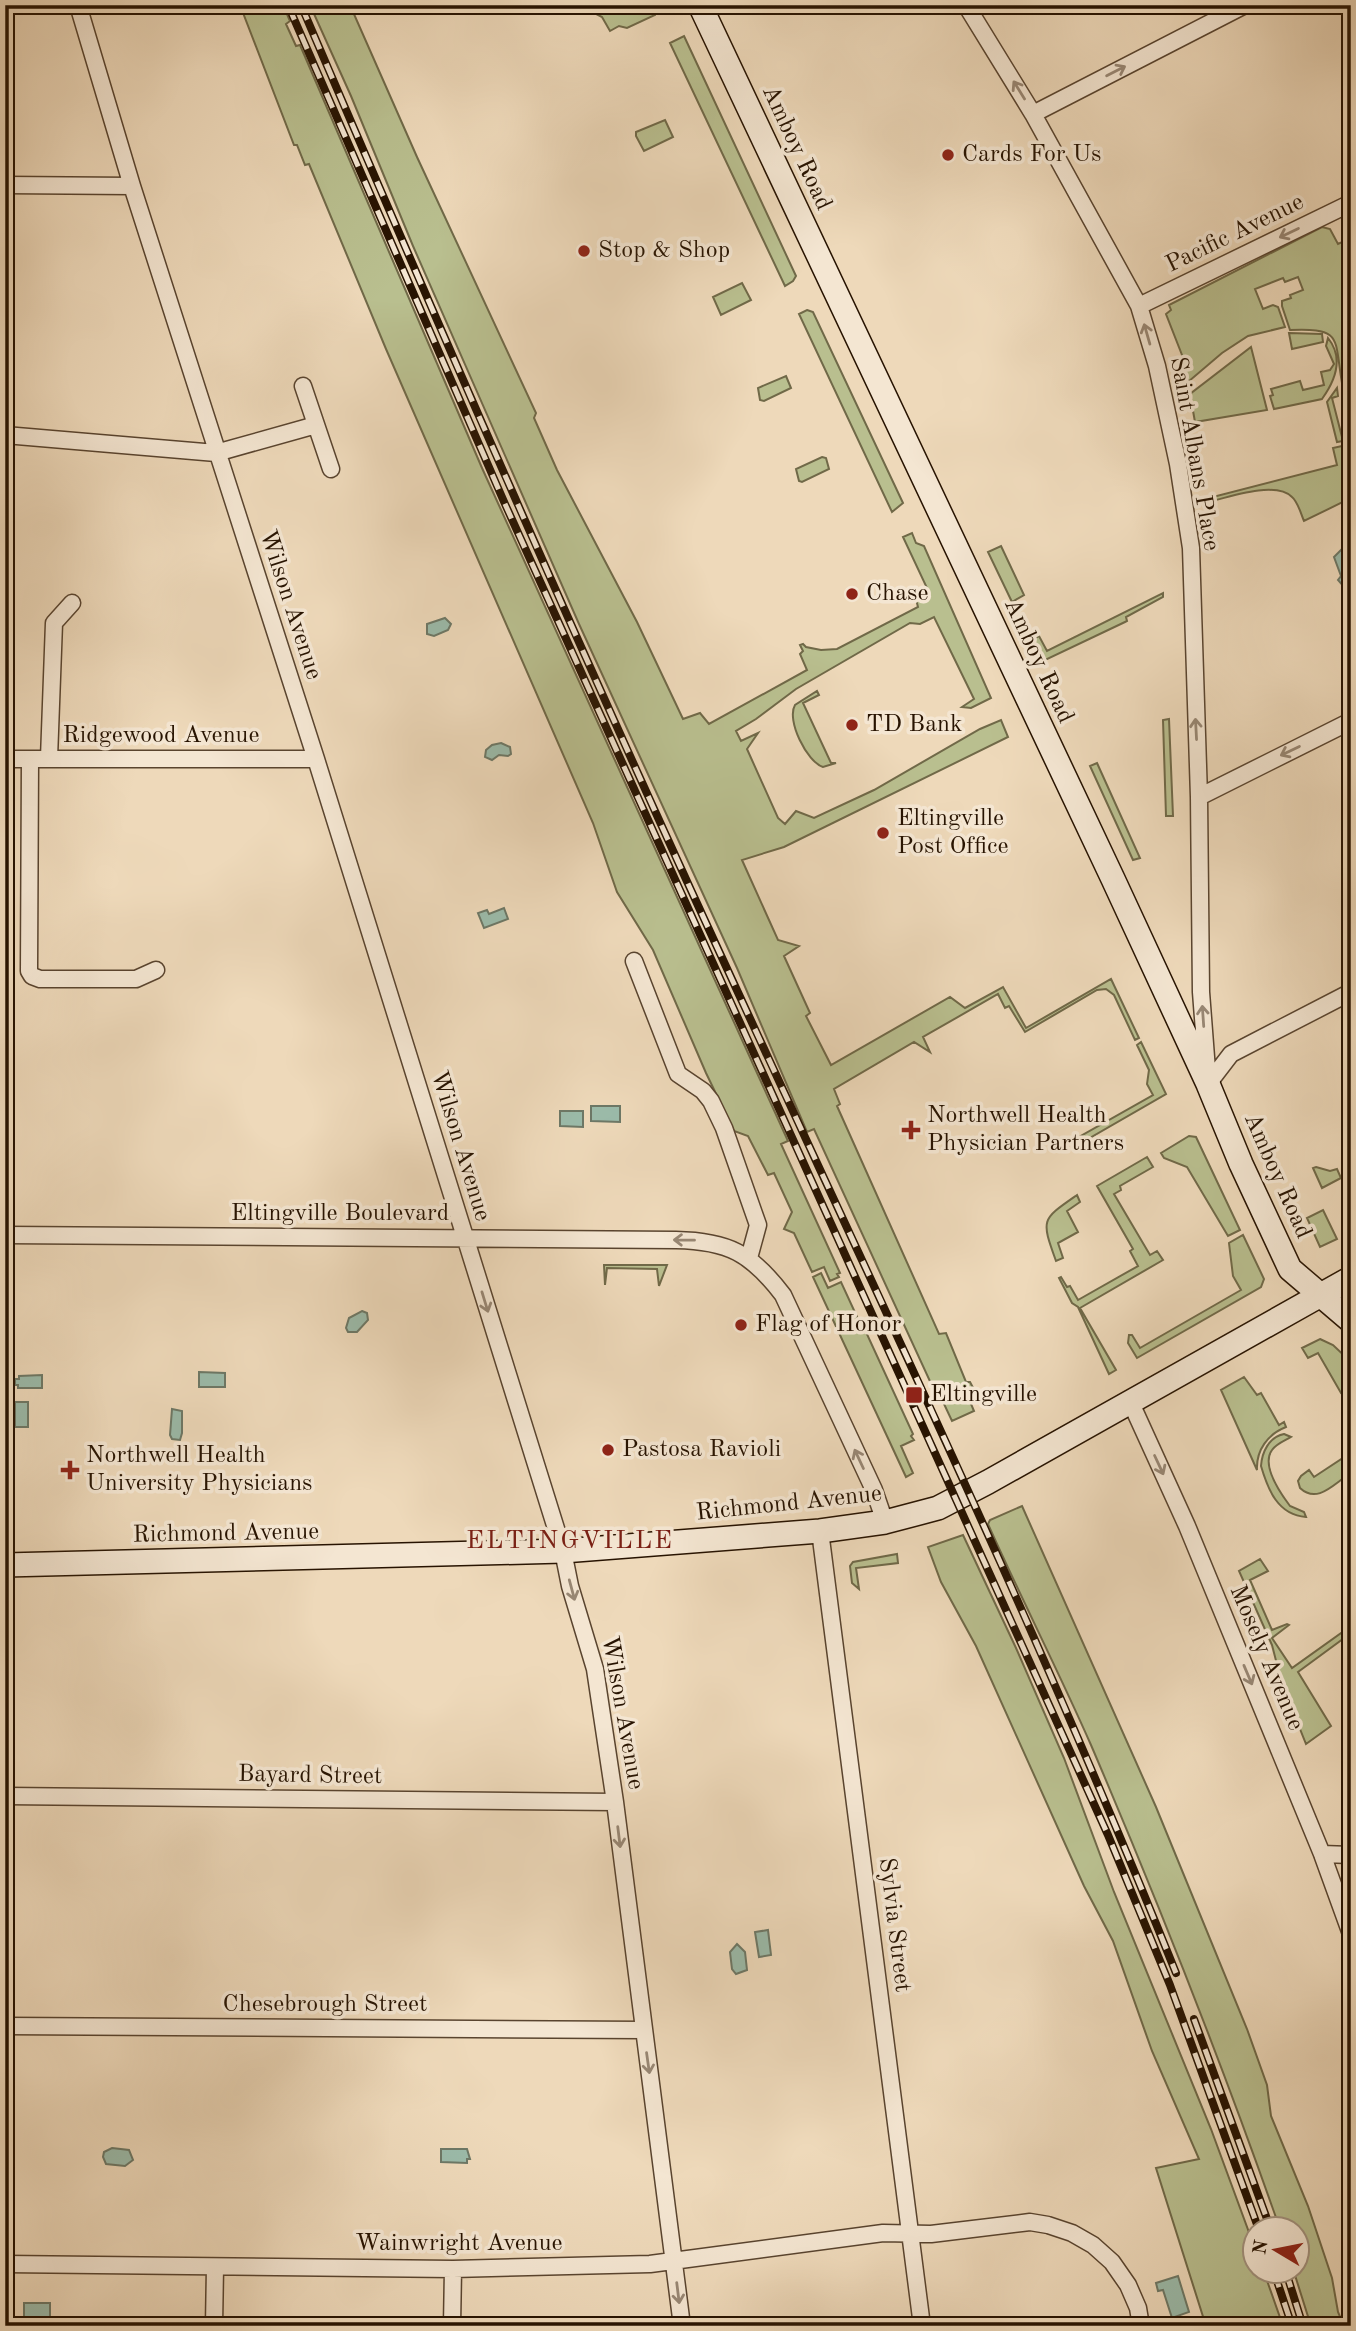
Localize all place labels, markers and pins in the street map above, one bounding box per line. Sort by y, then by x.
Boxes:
place label: Cards For Us [962,143,1102,167]
marker: Cards For Us [940,147,956,163]
place label: Stop & Shop [598,239,730,263]
marker: Stop & Shop [576,243,592,259]
place label: Chase [866,582,928,606]
marker: Chase [844,586,860,602]
place label: TD Bank [866,713,962,737]
marker: TD Bank [844,717,860,733]
place label: Eltingville Post Office [897,807,1008,859]
marker: Eltingville Post Office [875,825,891,841]
place label: Northwell Health Physician Partners [927,1104,1124,1156]
marker: Northwell Health Physician Partners [901,1120,921,1140]
place label: Flag of Honor [755,1313,901,1337]
marker: Flag of Honor [733,1317,749,1333]
place label: Eltingville [930,1383,1037,1407]
marker: Eltingville [904,1385,924,1405]
place label: Pastosa Ravioli [622,1438,781,1462]
marker: Pastosa Ravioli [600,1442,616,1458]
place label: Northwell Health University Physicians [86,1444,313,1496]
marker: Northwell Health University Physicians [60,1460,80,1480]

